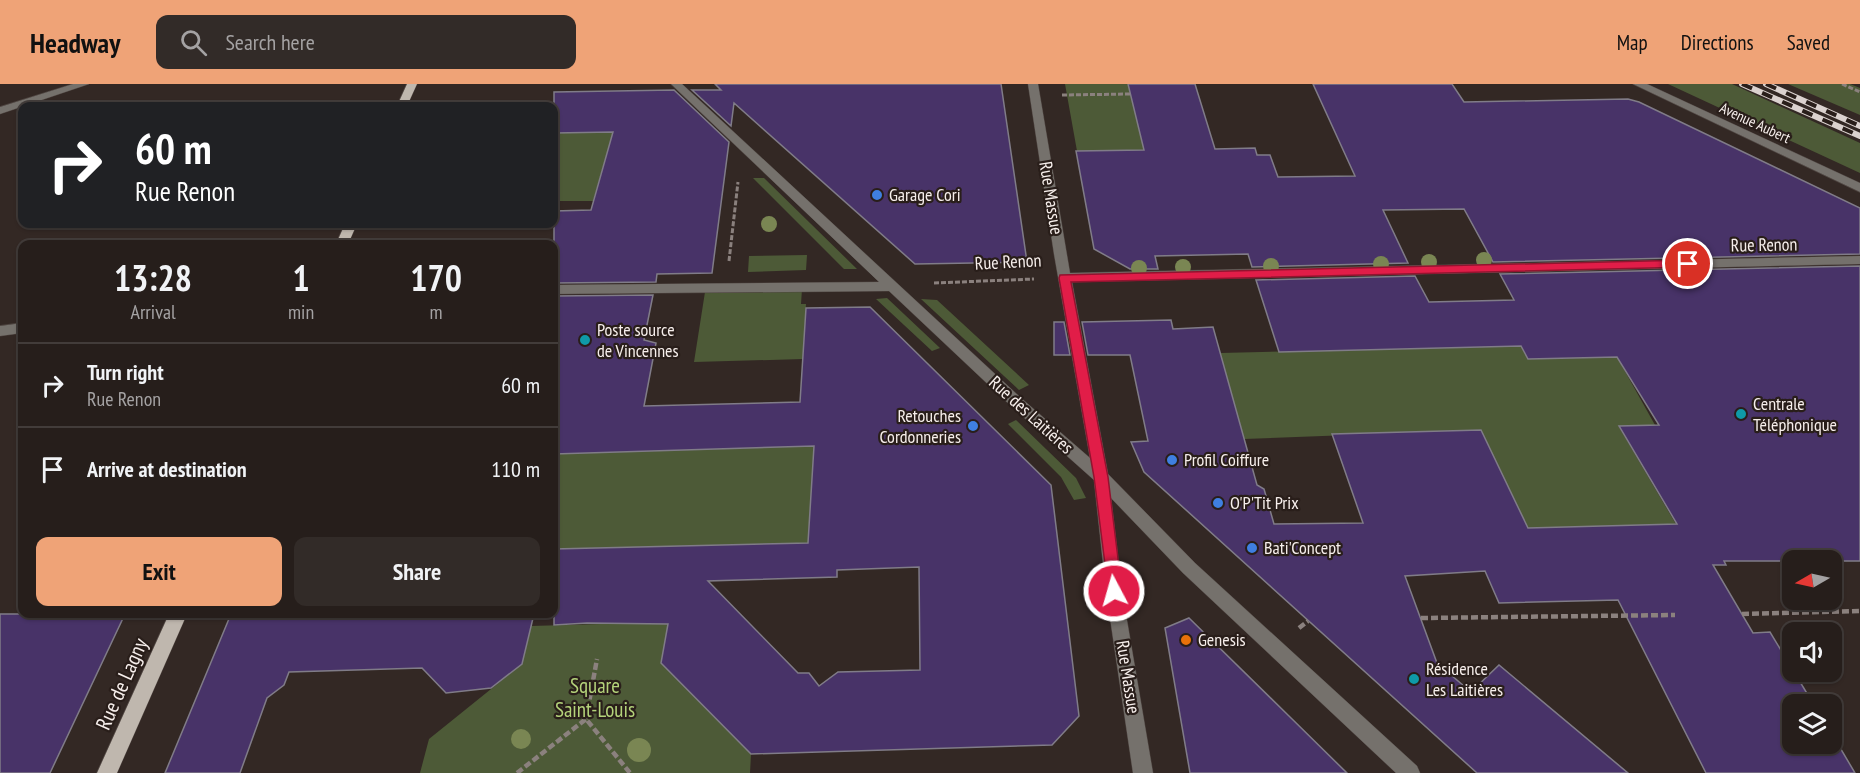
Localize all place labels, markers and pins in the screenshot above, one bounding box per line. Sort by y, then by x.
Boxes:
place label: Garage Cori [889,183,961,206]
marker: Garage Cori [870,188,884,202]
pin [1662,238,1713,289]
place label: Poste source de Vincennes [597,318,679,362]
marker: Poste source de Vincennes [578,333,592,347]
place label: Centrale Téléphonique [1753,392,1837,436]
place label: Retouches Cordonneries [879,404,961,448]
marker: Centrale Téléphonique [1734,407,1748,421]
marker: Retouches Cordonneries [966,419,980,433]
place label: Profil Coiffure [1184,448,1269,471]
marker: Profil Coiffure [1165,453,1179,467]
place label: O'P'Tit Prix [1230,491,1299,514]
marker: O'P'Tit Prix [1211,496,1225,510]
place label: Bati'Concept [1264,536,1341,559]
marker: Bati'Concept [1245,541,1259,555]
place label: Genesis [1198,628,1246,651]
marker: Genesis [1179,633,1193,647]
place label: Résidence Les Laitières [1426,657,1503,701]
marker: Résidence Les Laitières [1407,672,1421,686]

